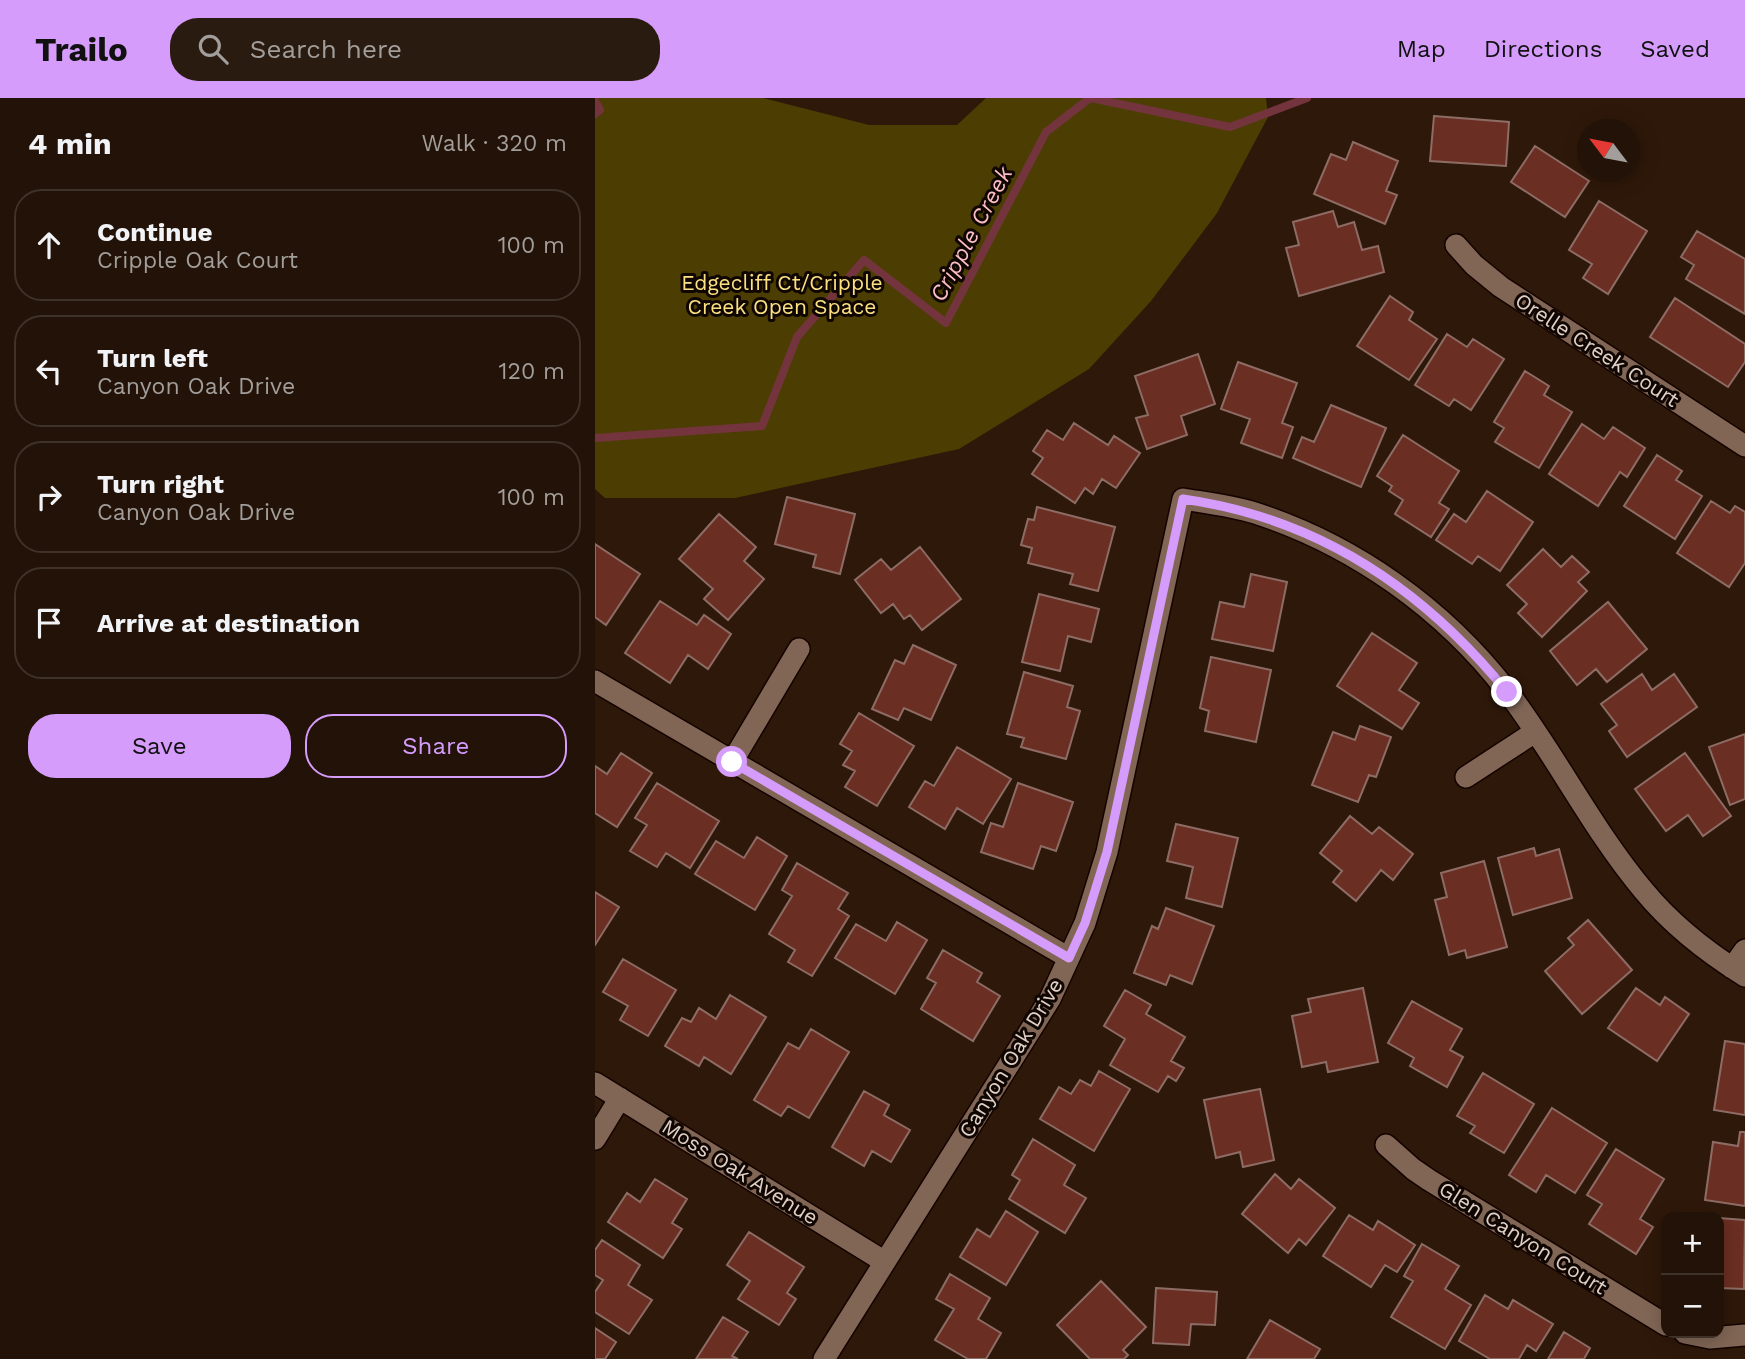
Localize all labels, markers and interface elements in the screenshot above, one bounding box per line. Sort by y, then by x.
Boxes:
search box [170,18,660,81]
text: Trailo [35,30,128,69]
icon: search [194,30,232,68]
text: Search here [250,34,402,64]
text: Map [1397,35,1446,63]
text: Directions [1484,35,1602,63]
text: Saved [1640,35,1710,63]
north arrow [1577,119,1640,182]
text: 4 min [28,126,112,161]
text: Walk · 320 m [421,130,567,157]
water label: Cripple Creek [925,161,1019,306]
text: Continue [97,217,213,247]
icon: ahead [30,226,68,264]
text: 100 m [498,232,565,259]
text: Cripple Oak Court [97,247,298,274]
park label: Edgecliff Ct/Cripple Creek Open Space [681,270,883,319]
street label: Orelle Creek Court [1511,287,1684,412]
text: Turn left [97,343,208,373]
icon: left [30,352,68,390]
text: 120 m [499,358,565,385]
text: Canyon Oak Drive [97,373,295,400]
text: Turn right [97,469,224,499]
icon: right [30,478,68,516]
text: 100 m [498,484,565,511]
text: Canyon Oak Drive [97,499,295,526]
icon: arrive [30,604,68,642]
text: Arrive at destination [97,608,360,638]
route end [1491,676,1522,707]
button: Save [28,714,291,778]
button: Share [305,714,567,778]
route start [716,746,747,777]
street label: Canyon Oak Drive [953,974,1068,1142]
street label: Moss Oak Avenue [658,1113,823,1230]
street label: Glen Canyon Court [1435,1176,1612,1299]
map controls [1661,1212,1724,1338]
button: + [1661,1212,1724,1275]
button: − [1661,1275,1724,1338]

